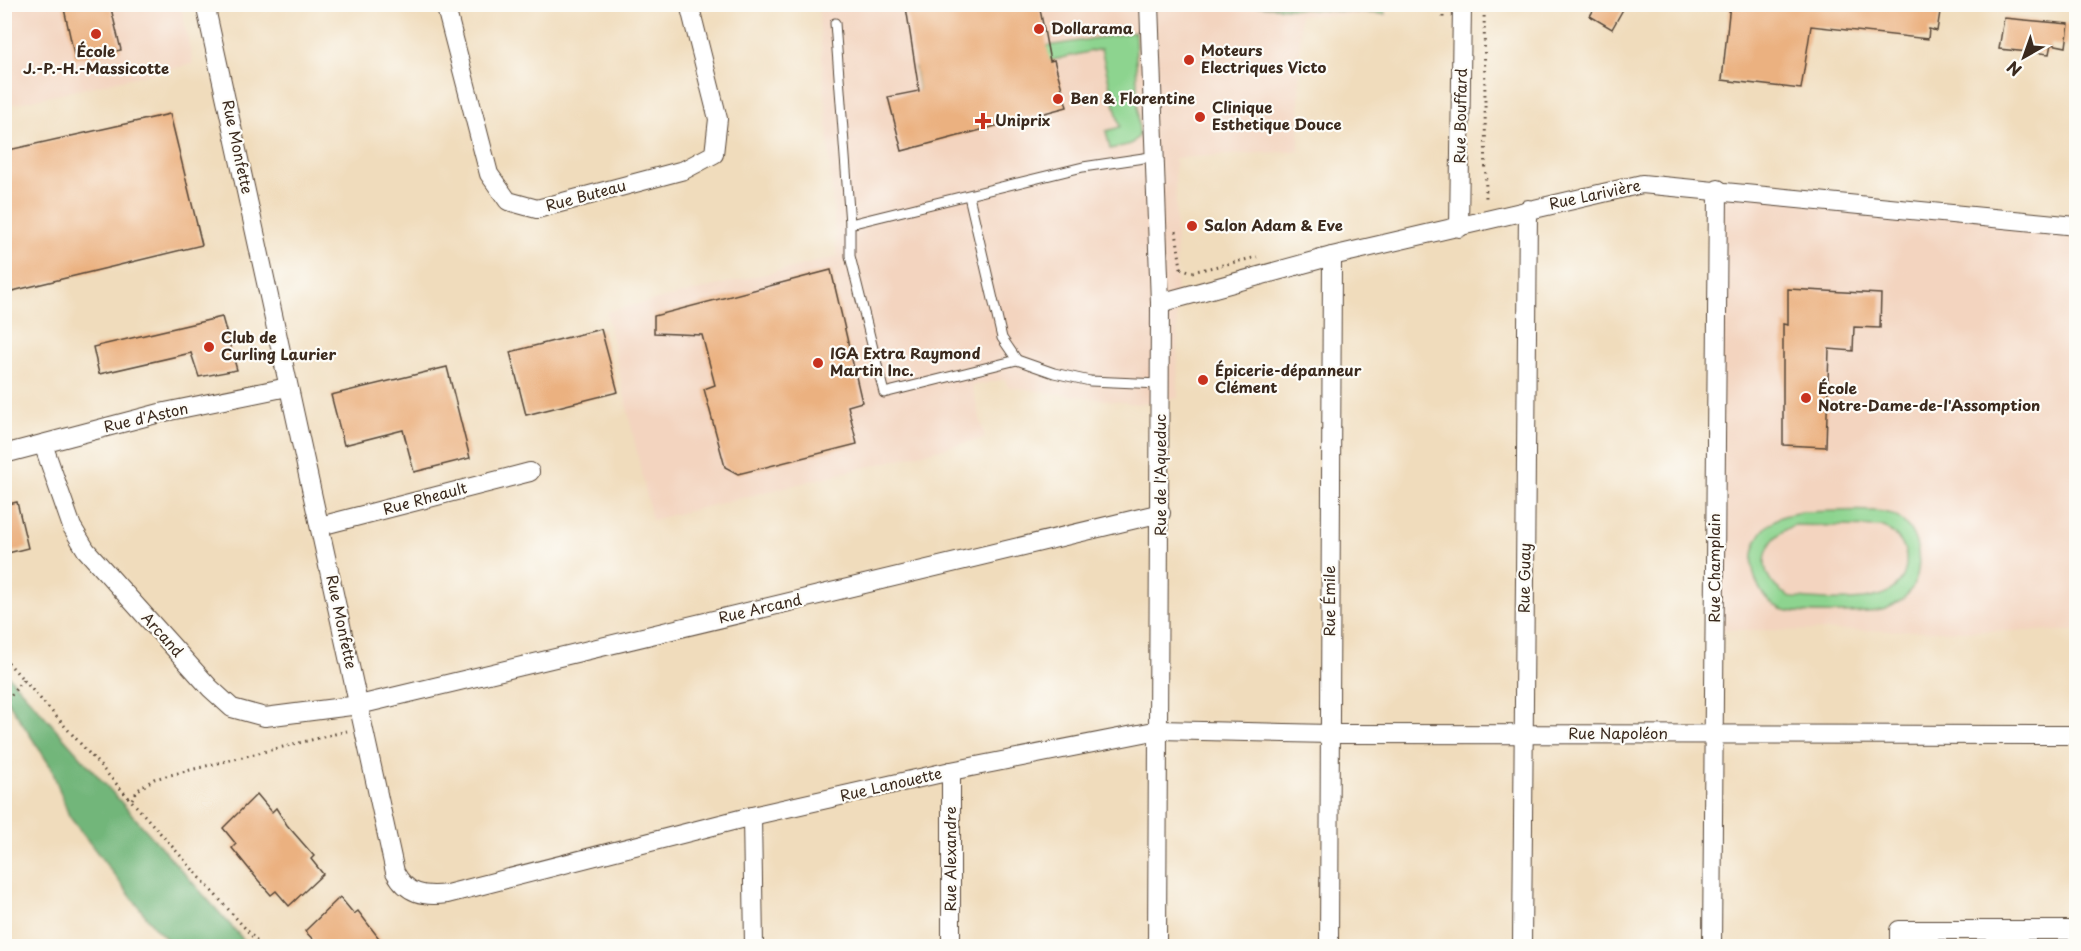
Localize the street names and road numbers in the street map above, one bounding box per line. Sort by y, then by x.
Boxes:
street label: Rue Bouffard [1447,68,1472,164]
street label: Rue Monfette [217,97,260,196]
street label: Rue Buteau [543,173,628,216]
street label: Rue Larivière [1547,173,1643,214]
street label: Rue d'Aston [101,396,190,437]
street label: Rue de l'Aqueduc [1148,414,1171,536]
street label: Rue Rheault [380,475,469,520]
street label: Rue Champlain [1702,513,1725,623]
street label: Rue Guay [1511,543,1536,613]
street label: Rue Émile [1317,565,1340,637]
street label: Rue Monfette [321,572,364,671]
street label: Rue Arcand [716,587,803,628]
street label: Arcand [137,607,189,661]
street label: Rue Napoléon [1568,721,1668,744]
street label: Rue Lanouette [837,761,944,806]
street label: Rue Alexandre [938,806,961,912]

